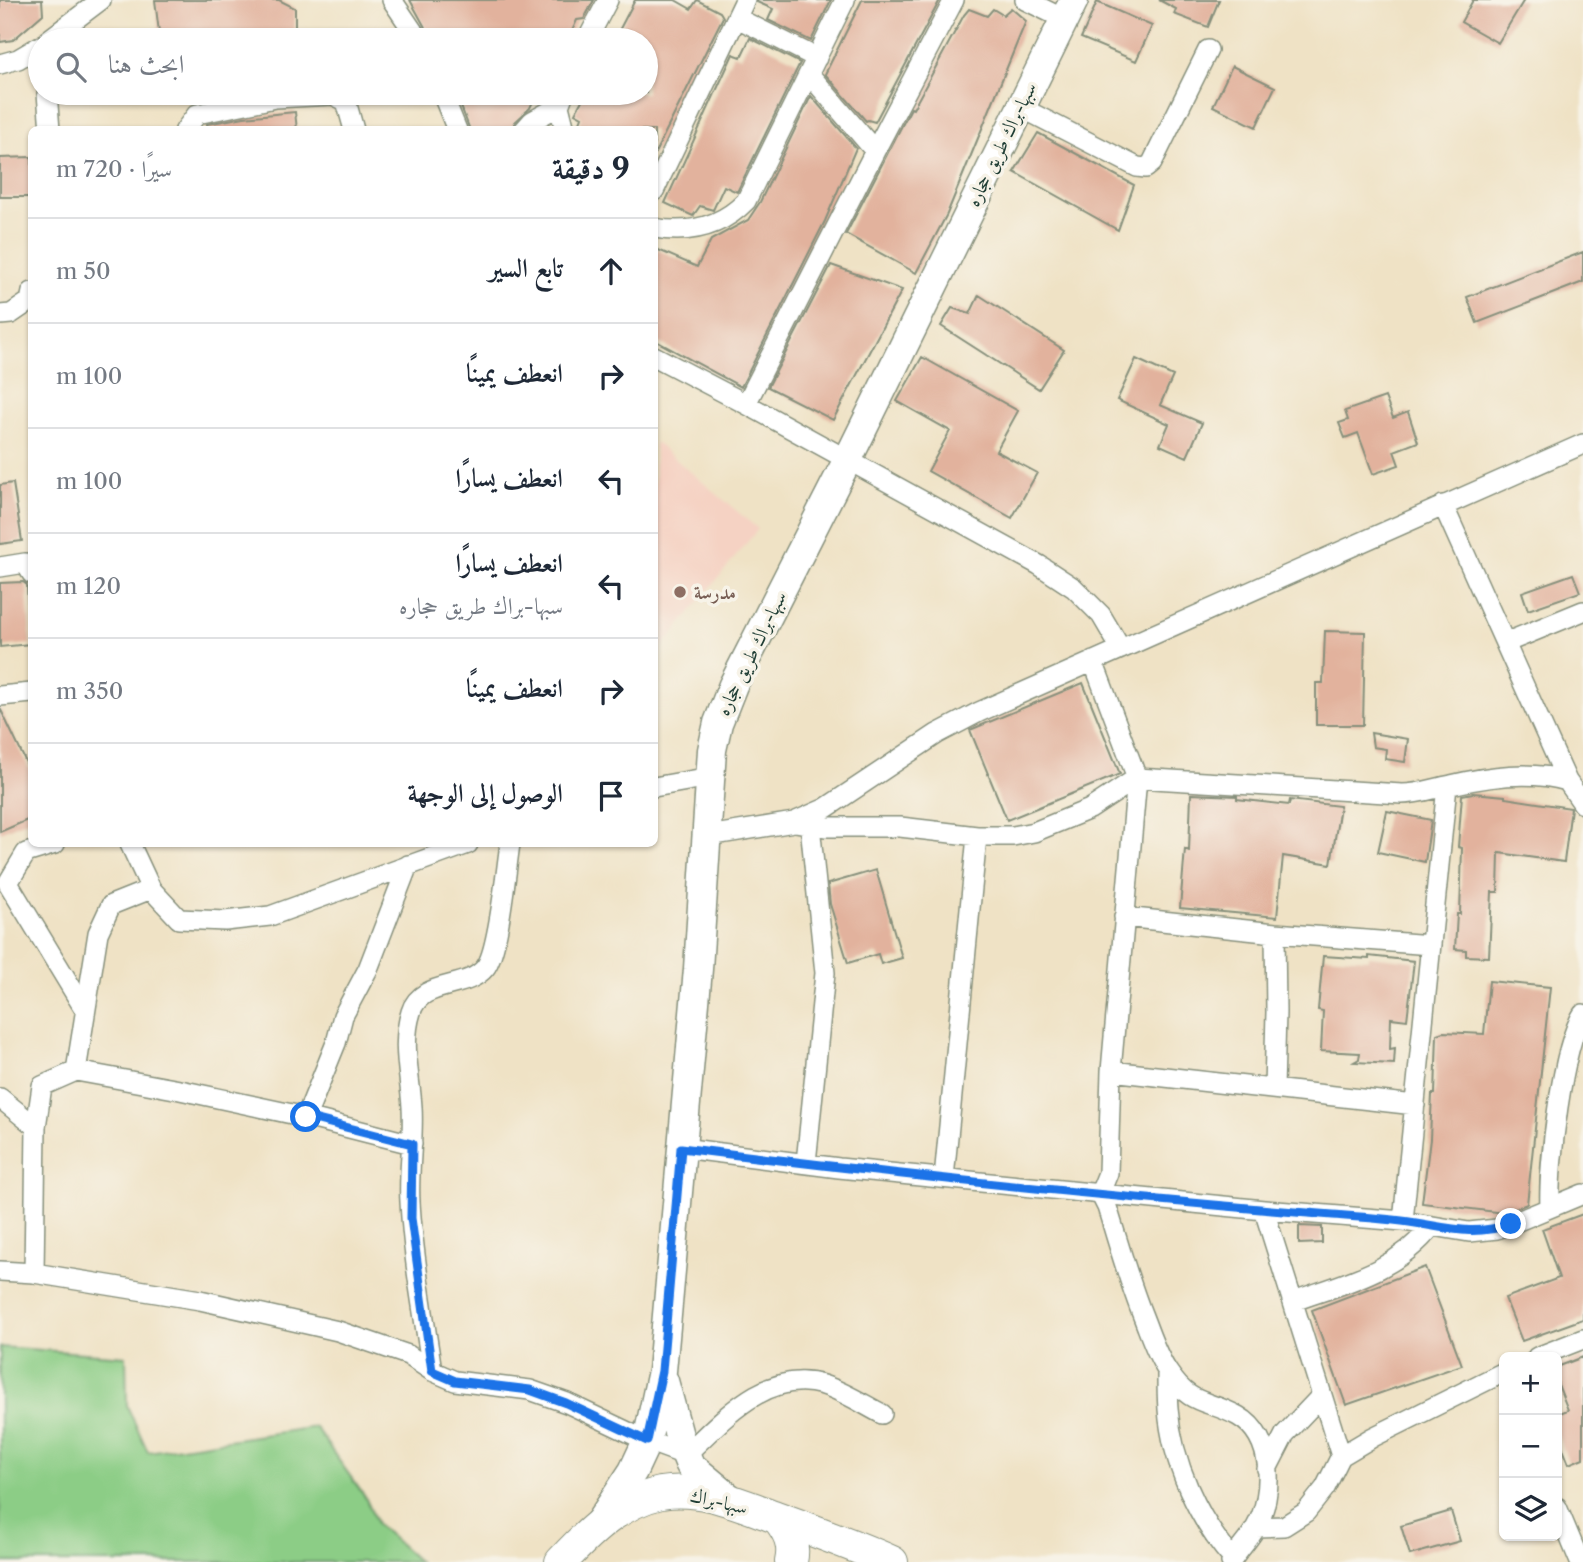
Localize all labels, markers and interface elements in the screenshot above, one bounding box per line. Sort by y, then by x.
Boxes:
search box [28,28,658,105]
icon: search [52,48,90,86]
text: ابحث هنا [108,48,184,80]
street label: سبها-براك طريق حجاره [961,78,1042,211]
text: 9 دقيقة [552,150,630,187]
text: سيرًا · 720 m [56,155,172,183]
text: تابع السير [489,252,563,284]
icon: ahead [592,252,630,290]
text: 50 m [56,257,111,285]
text: انعطف يمينًا [466,357,563,389]
icon: right [592,357,630,395]
text: 100 m [56,362,122,390]
text: انعطف يسارًا [455,462,563,494]
icon: left [592,462,630,500]
text: 100 m [56,467,122,495]
text: انعطف يسارًا [455,547,563,579]
icon: left [592,567,630,605]
text: 120 m [56,572,121,600]
place label: مدرسة [694,581,736,604]
marker: مدرسة [672,584,688,600]
street label: سبها-براك طريق حجاره [711,587,792,720]
text: سبها-براك طريق حجاره [399,592,563,620]
text: انعطف يمينًا [466,672,563,704]
icon: right [592,672,630,710]
text: 350 m [56,677,123,705]
text: الوصول إلى الوجهة [408,777,563,809]
icon: arrive [592,777,630,815]
route start [290,1101,321,1132]
route end [1495,1208,1526,1239]
map controls [1499,1352,1562,1541]
button: + [1499,1352,1562,1415]
button: − [1499,1415,1562,1478]
button: layers [1499,1478,1562,1541]
street label: سبها-براك [688,1484,750,1520]

